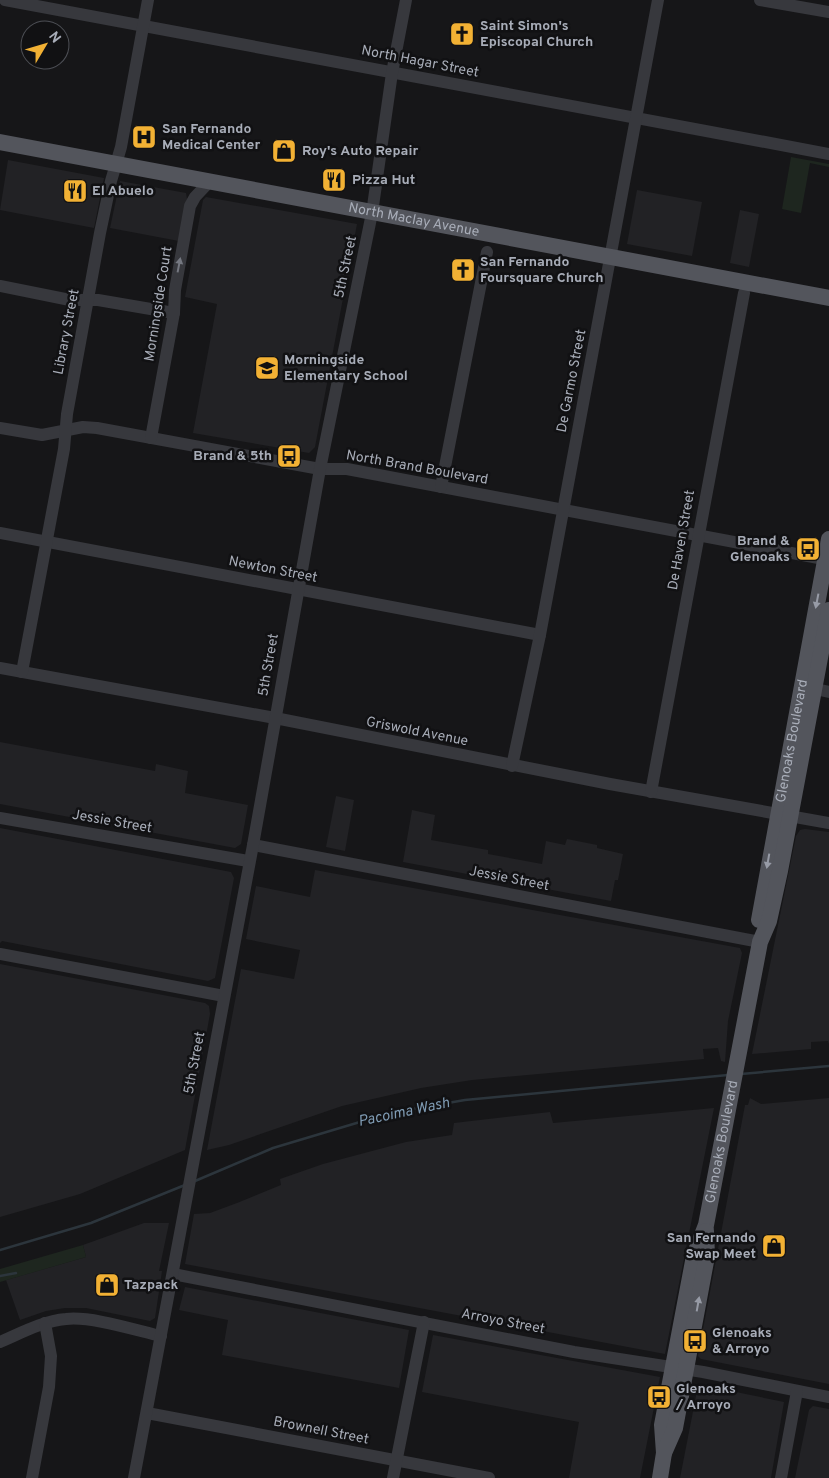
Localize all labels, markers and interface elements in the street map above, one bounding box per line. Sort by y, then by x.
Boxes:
place label: Saint Simon's Episcopal Church [480,18,593,51]
north arrow [20,20,70,70]
church icon: Saint Simon's Episcopal Church [449,21,475,47]
text: N [44,29,64,47]
street label: North Hagar Street [360,42,480,82]
place label: San Fernando Medical Center [162,121,260,154]
hospital icon: San Fernando Medical Center [131,124,157,150]
shop icon: Roy's Auto Repair [271,138,297,164]
place label: Roy's Auto Repair [302,143,418,160]
restaurant icon: Pizza Hut [321,167,347,193]
place label: Pizza Hut [352,172,415,189]
restaurant icon: El Abuelo [62,178,88,204]
place label: El Abuelo [92,183,154,200]
street label: North Maclay Avenue [347,199,481,241]
street label: 5th Street [331,234,361,300]
street label: Morningside Court [141,245,177,363]
place label: San Fernando Foursquare Church [480,254,604,287]
one-way arrow [176,257,184,273]
church icon: San Fernando Foursquare Church [450,257,476,283]
street label: Library Street [50,288,84,376]
street label: De Garmo Street [554,328,590,434]
place label: Morningside Elementary School [284,352,408,385]
school or university icon: Morningside Elementary School [254,355,280,381]
bus stop icon: Brand & 5th [276,443,302,469]
street label: North Brand Boulevard [345,447,489,489]
place label: Brand & 5th [193,448,272,465]
street label: De Haven Street [665,489,699,591]
place label: Brand & Glenoaks [730,533,790,566]
bus stop icon: Brand & Glenoaks [795,536,821,562]
street label: Newton Street [227,553,319,587]
one-way arrow [813,593,821,609]
street label: 5th Street [255,632,283,698]
street label: Glenoaks Boulevard [772,678,812,804]
street label: Griswold Avenue [364,714,470,750]
street label: Jessie Street [71,807,153,837]
one-way arrow [764,854,772,870]
street label: Jessie Street [468,863,550,895]
street label: 5th Street [181,1030,209,1096]
street label: Glenoaks Boulevard [702,1079,742,1205]
water label: Pacoima Wash [357,1094,451,1132]
place label: San Fernando Swap Meet [667,1230,756,1263]
shop icon: San Fernando Swap Meet [761,1233,787,1259]
shop icon: Tazpack [94,1272,120,1298]
place label: Tazpack [124,1277,179,1294]
one-way arrow [694,1297,702,1312]
street label: Arroyo Street [460,1306,546,1338]
place label: Glenoaks & Arroyo [712,1325,772,1358]
bus stop icon: Glenoaks & Arroyo [682,1328,708,1354]
place label: Glenoaks / Arroyo [675,1381,736,1414]
bus stop icon: Glenoaks / Arroyo [646,1384,672,1410]
street label: Brownell Street [272,1413,370,1449]

